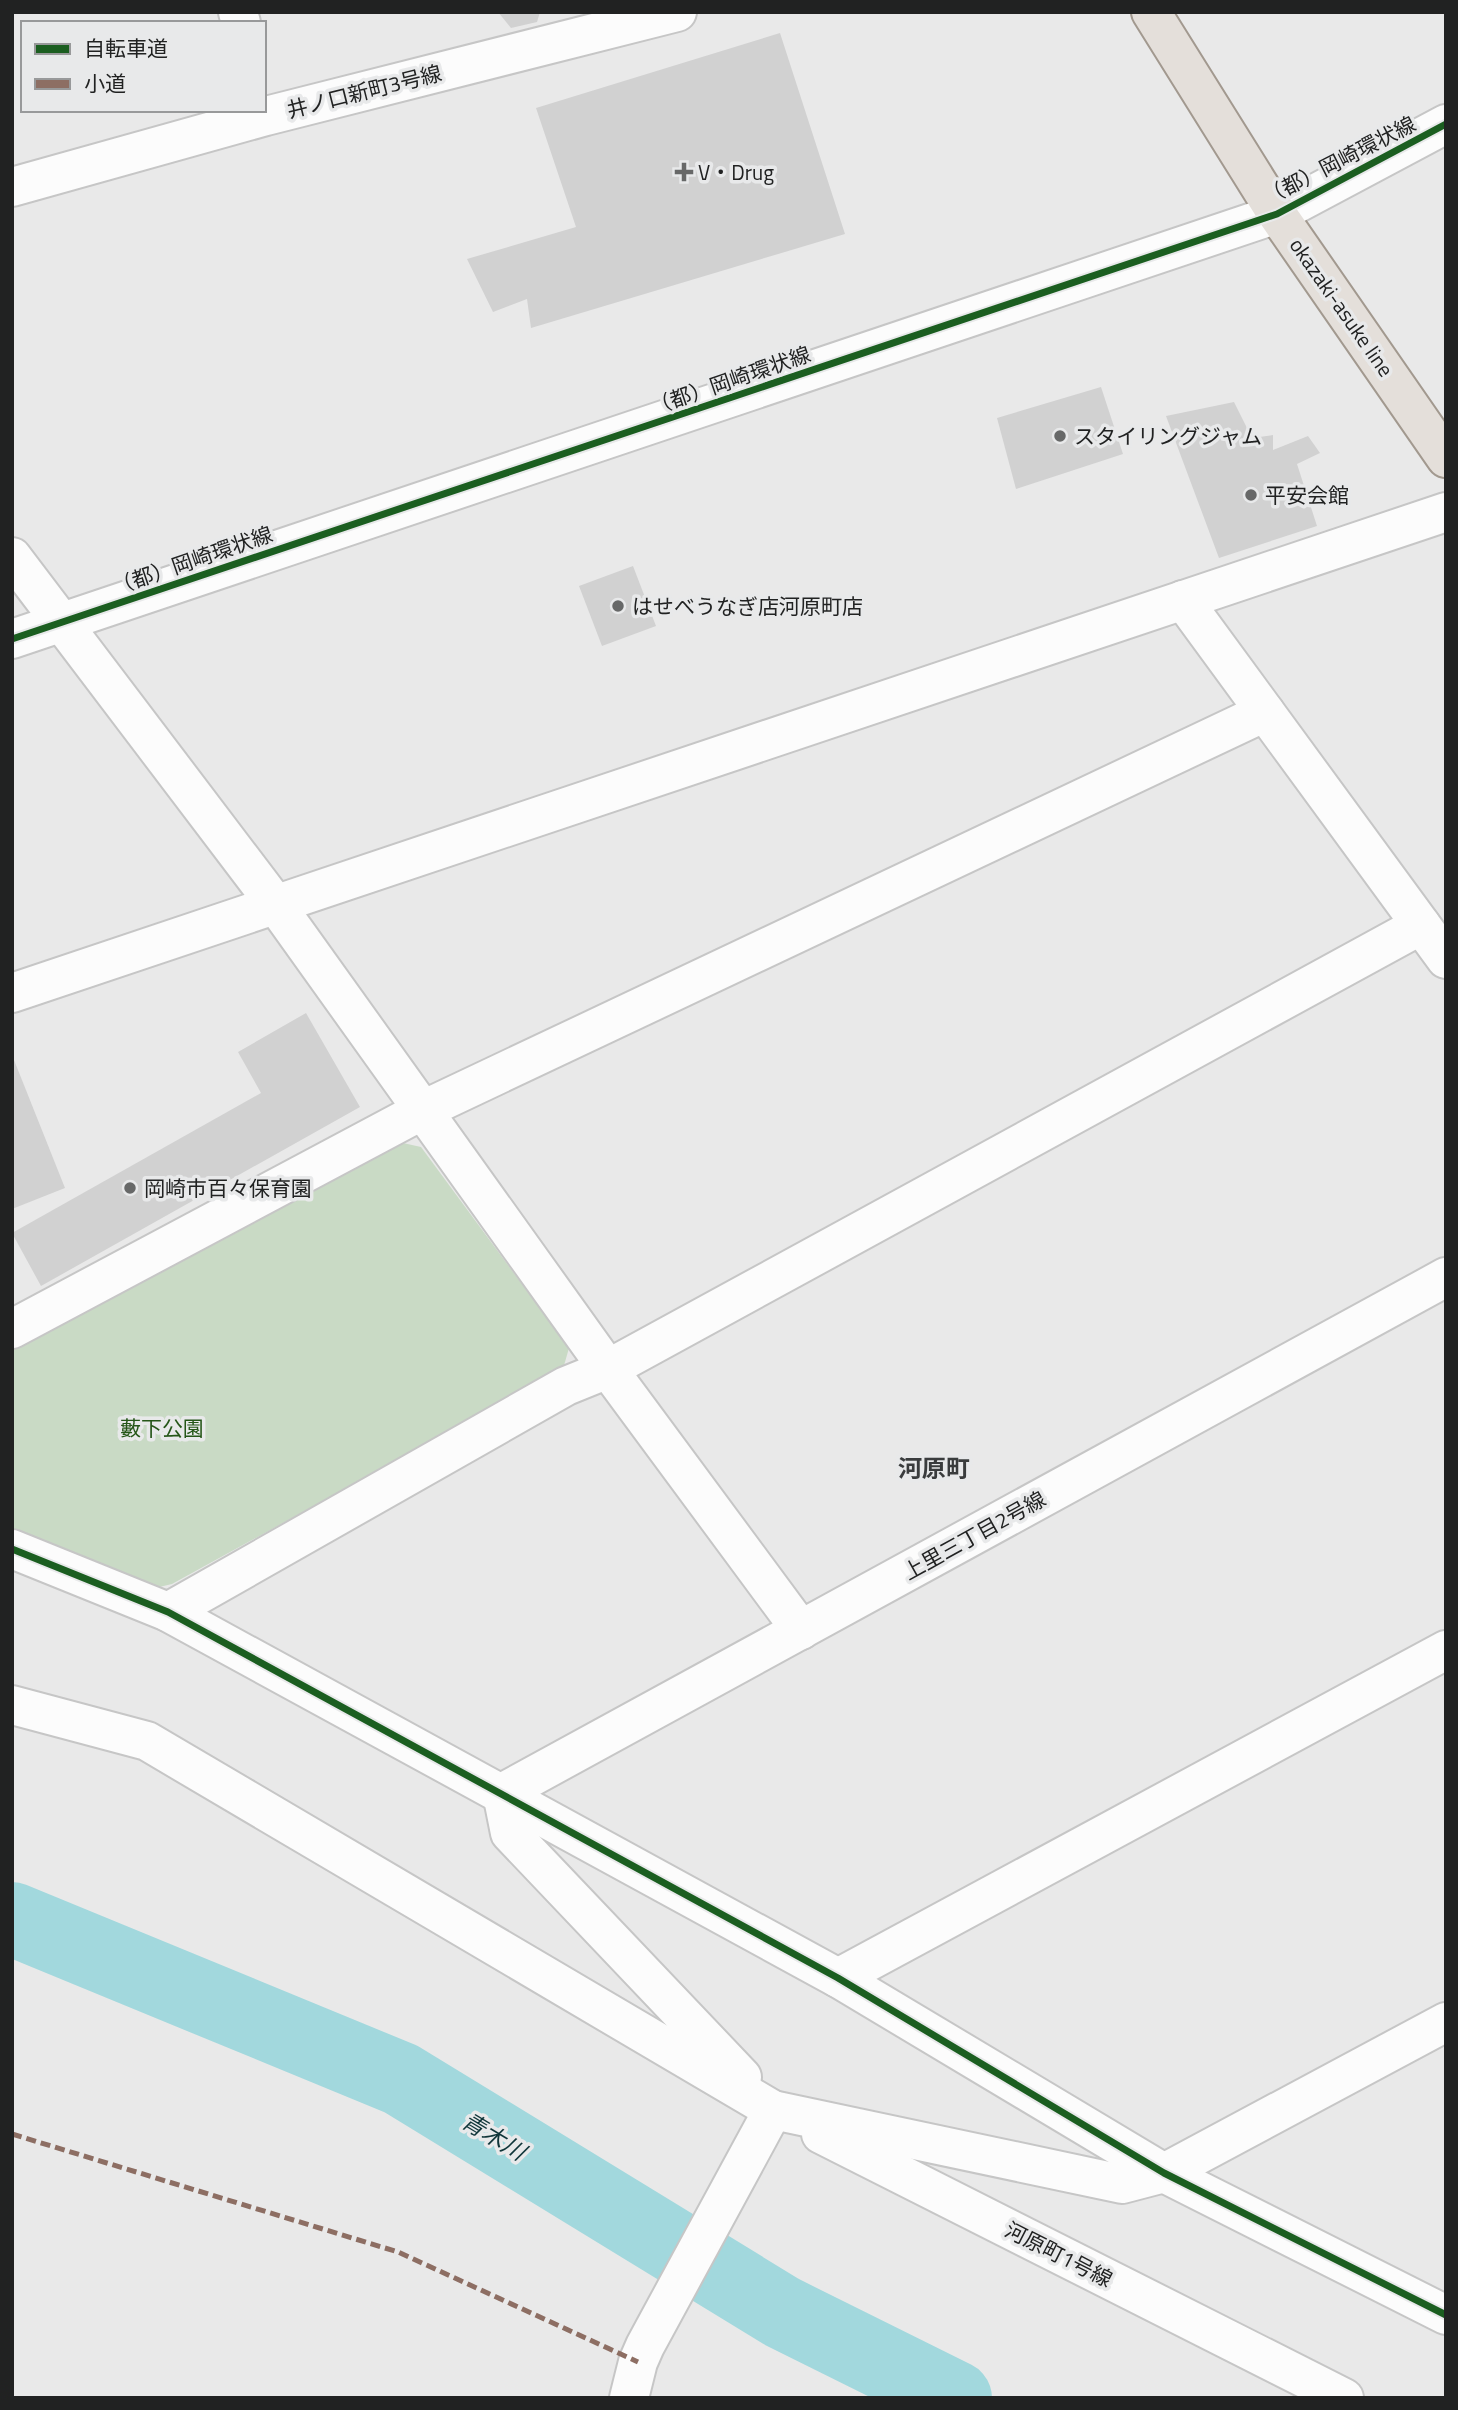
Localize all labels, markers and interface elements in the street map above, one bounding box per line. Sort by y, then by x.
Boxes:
legend [21,21,266,112]
text: 自転車道 [84,32,168,64]
street label: 井ノ口新町3号線 [283,56,445,126]
text: 小道 [84,67,126,99]
street label: （都）岡崎環状線 [1257,108,1421,212]
place label: V・Drug [698,156,774,188]
marker: V・Drug [676,164,692,180]
street label: okazaki-asuke line [1282,231,1402,383]
street label: （都）岡崎環状線 [645,338,815,422]
place label: スタイリングジャム [1074,420,1262,452]
marker: スタイリングジャム [1052,428,1068,444]
place label: 平安会館 [1265,479,1349,511]
marker: 平安会館 [1243,487,1259,503]
street label: （都）岡崎環状線 [107,518,277,602]
place label: はせべうなぎ店河原町店 [632,590,863,622]
marker: はせべうなぎ店河原町店 [610,598,626,614]
place label: 岡崎市百々保育園 [144,1172,312,1204]
marker: 岡崎市百々保育園 [122,1180,138,1196]
park label: 藪下公園 [120,1412,204,1444]
district label: 河原町 [898,1450,970,1486]
street label: 上里三丁目2号線 [897,1483,1051,1587]
water label: 青木川 [455,2103,535,2170]
street label: 河原町1号線 [1000,2213,1118,2295]

